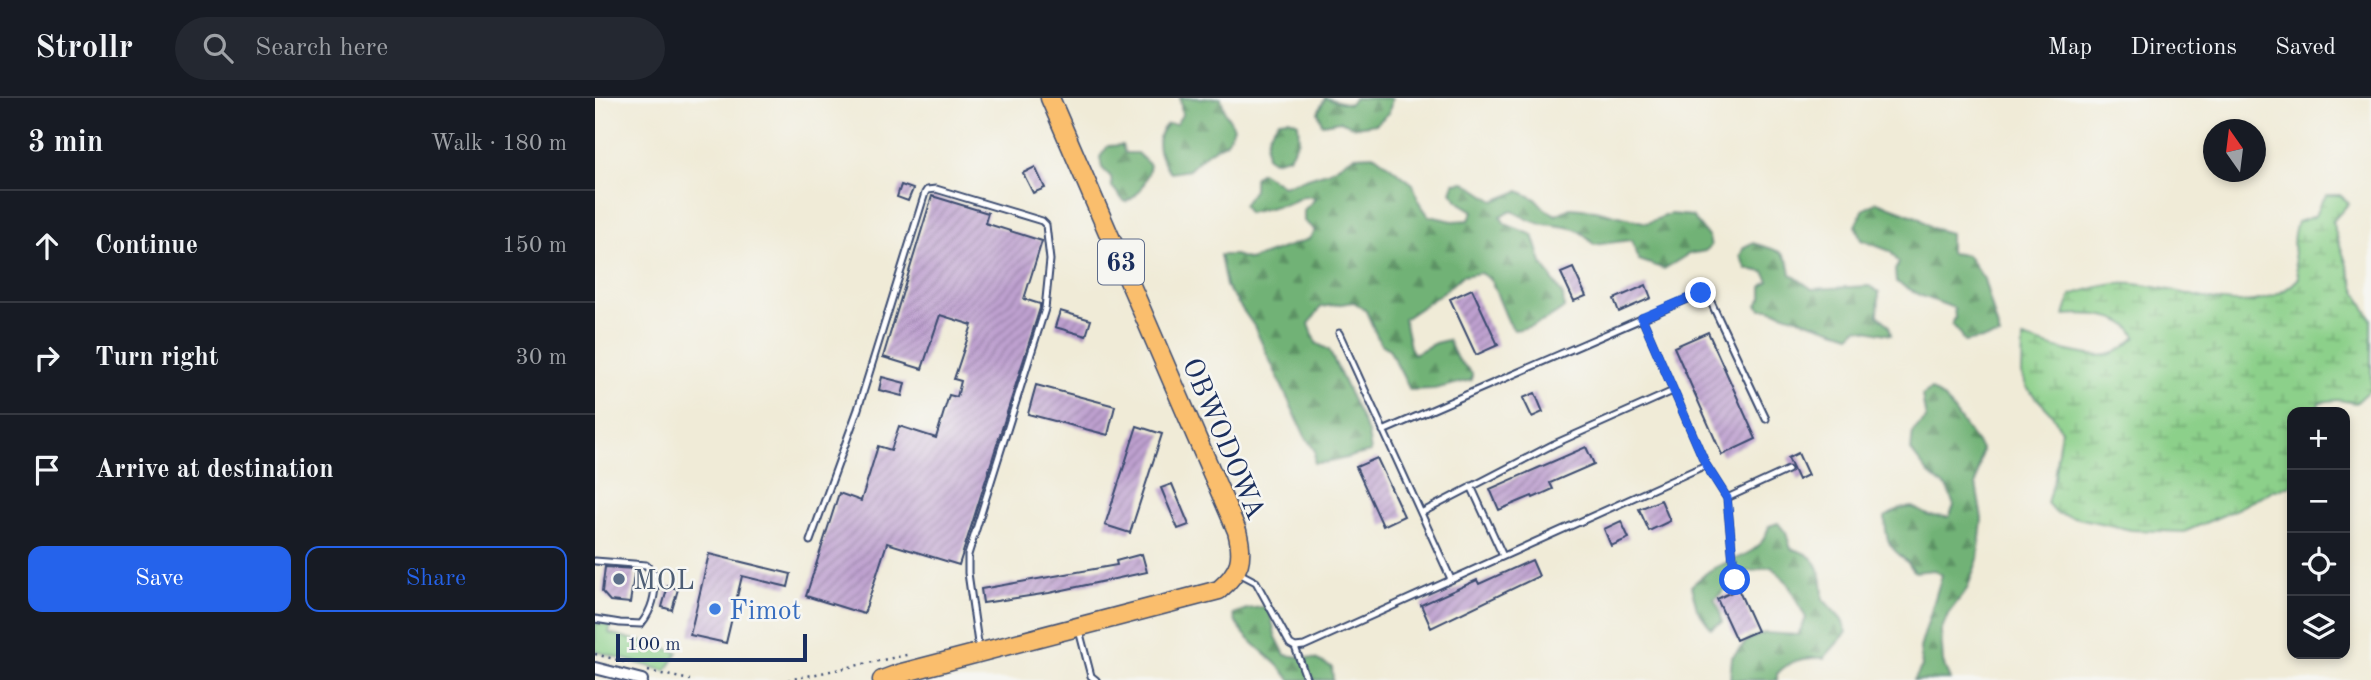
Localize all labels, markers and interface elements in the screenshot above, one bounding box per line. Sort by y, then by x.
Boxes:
search box [175,17,665,80]
icon: search [199,29,237,67]
text: Strollr [35,32,133,65]
text: Search here [255,35,388,61]
text: Map [2048,36,2092,60]
text: Directions [2130,36,2237,60]
text: Saved [2275,36,2336,60]
north arrow [2203,119,2266,182]
text: 3 min [28,128,103,158]
text: Walk · 180 m [431,132,567,155]
icon: ahead [28,227,66,265]
text: Continue [95,233,198,259]
text: 150 m [502,234,567,257]
road number: 63 [1098,239,1144,284]
route end [1685,277,1716,308]
icon: right [28,339,66,377]
text: Turn right [95,345,218,371]
text: 30 m [516,346,567,369]
street label: OBWODOWA [1176,354,1269,524]
map controls [2287,407,2350,659]
button: + [2287,407,2350,470]
icon: arrive [28,451,66,489]
text: Arrive at destination [95,457,334,483]
button: − [2287,470,2350,533]
button: locate [2287,533,2350,596]
button: Save [28,546,291,612]
button: Share [305,546,567,612]
route start [1719,564,1750,595]
place label: MOL [633,568,695,596]
marker: MOL [611,571,627,587]
button: layers [2287,596,2350,659]
place label: Fimot [729,598,801,626]
marker: Fimot [707,601,723,617]
scale bar [616,631,807,663]
text: 100 m [627,636,680,655]

